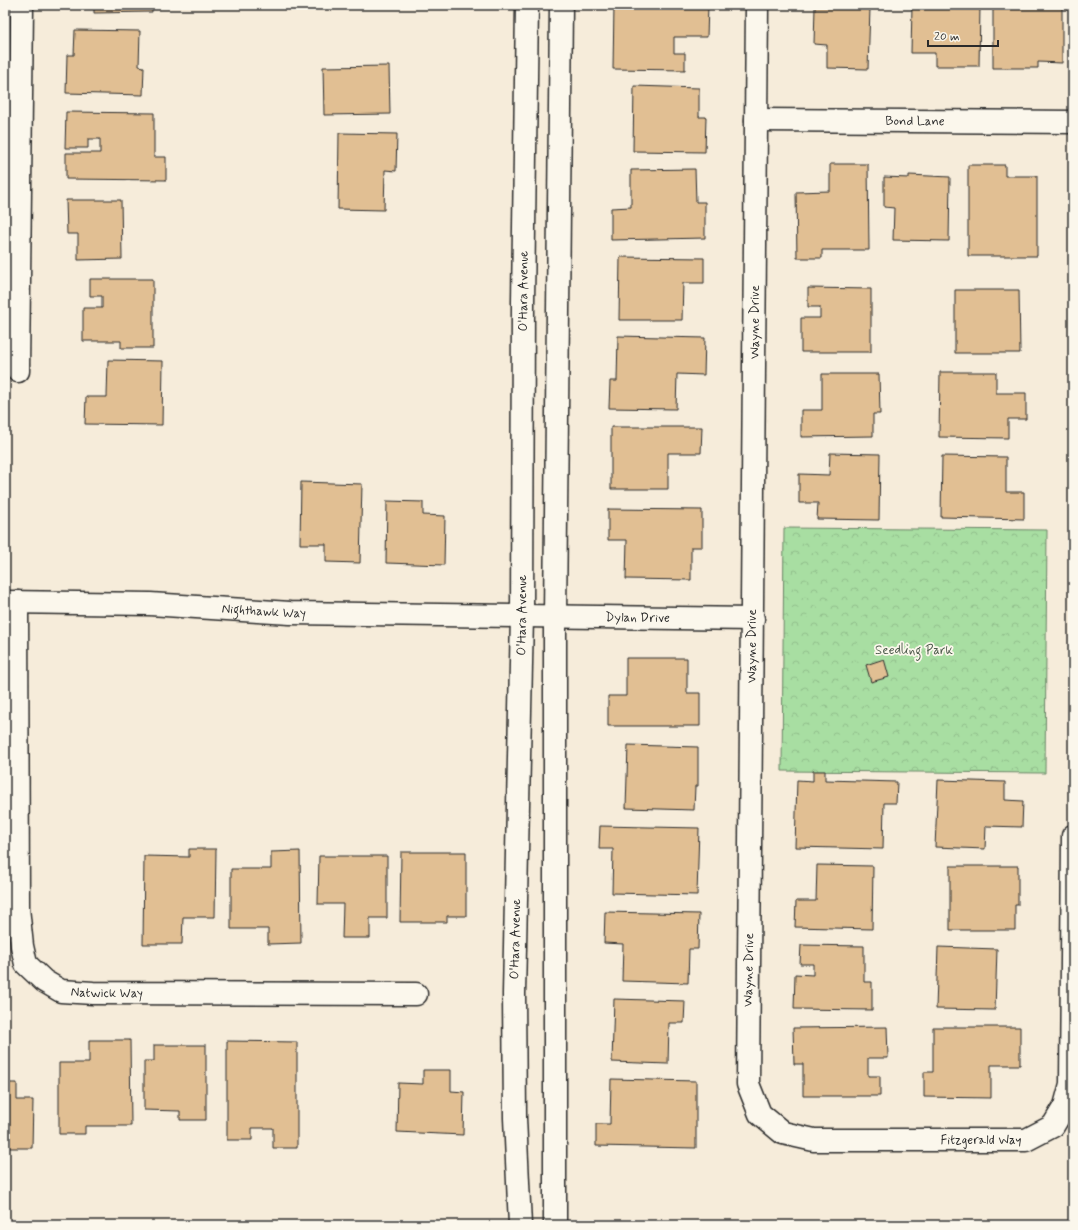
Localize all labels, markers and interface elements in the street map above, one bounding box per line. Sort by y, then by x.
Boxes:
scale bar [928,22,998,48]
text: 20 m [934,29,960,45]
street label: Bond Lane [885,112,945,130]
street label: O'Hara Avenue [514,251,532,332]
street label: Wayne Drive [747,285,764,359]
street label: O'Hara Avenue [513,575,531,656]
street label: Nighthawk Way [221,600,306,622]
street label: Dylan Drive [605,609,670,626]
street label: Wayne Drive [744,609,761,683]
park label: Seedling Park [875,642,954,661]
street label: O'Hara Avenue [506,899,525,980]
street label: Wayne Drive [740,933,758,1007]
street label: Natwick Way [70,983,143,1002]
street label: Fitzgerald Way [940,1132,1022,1149]

